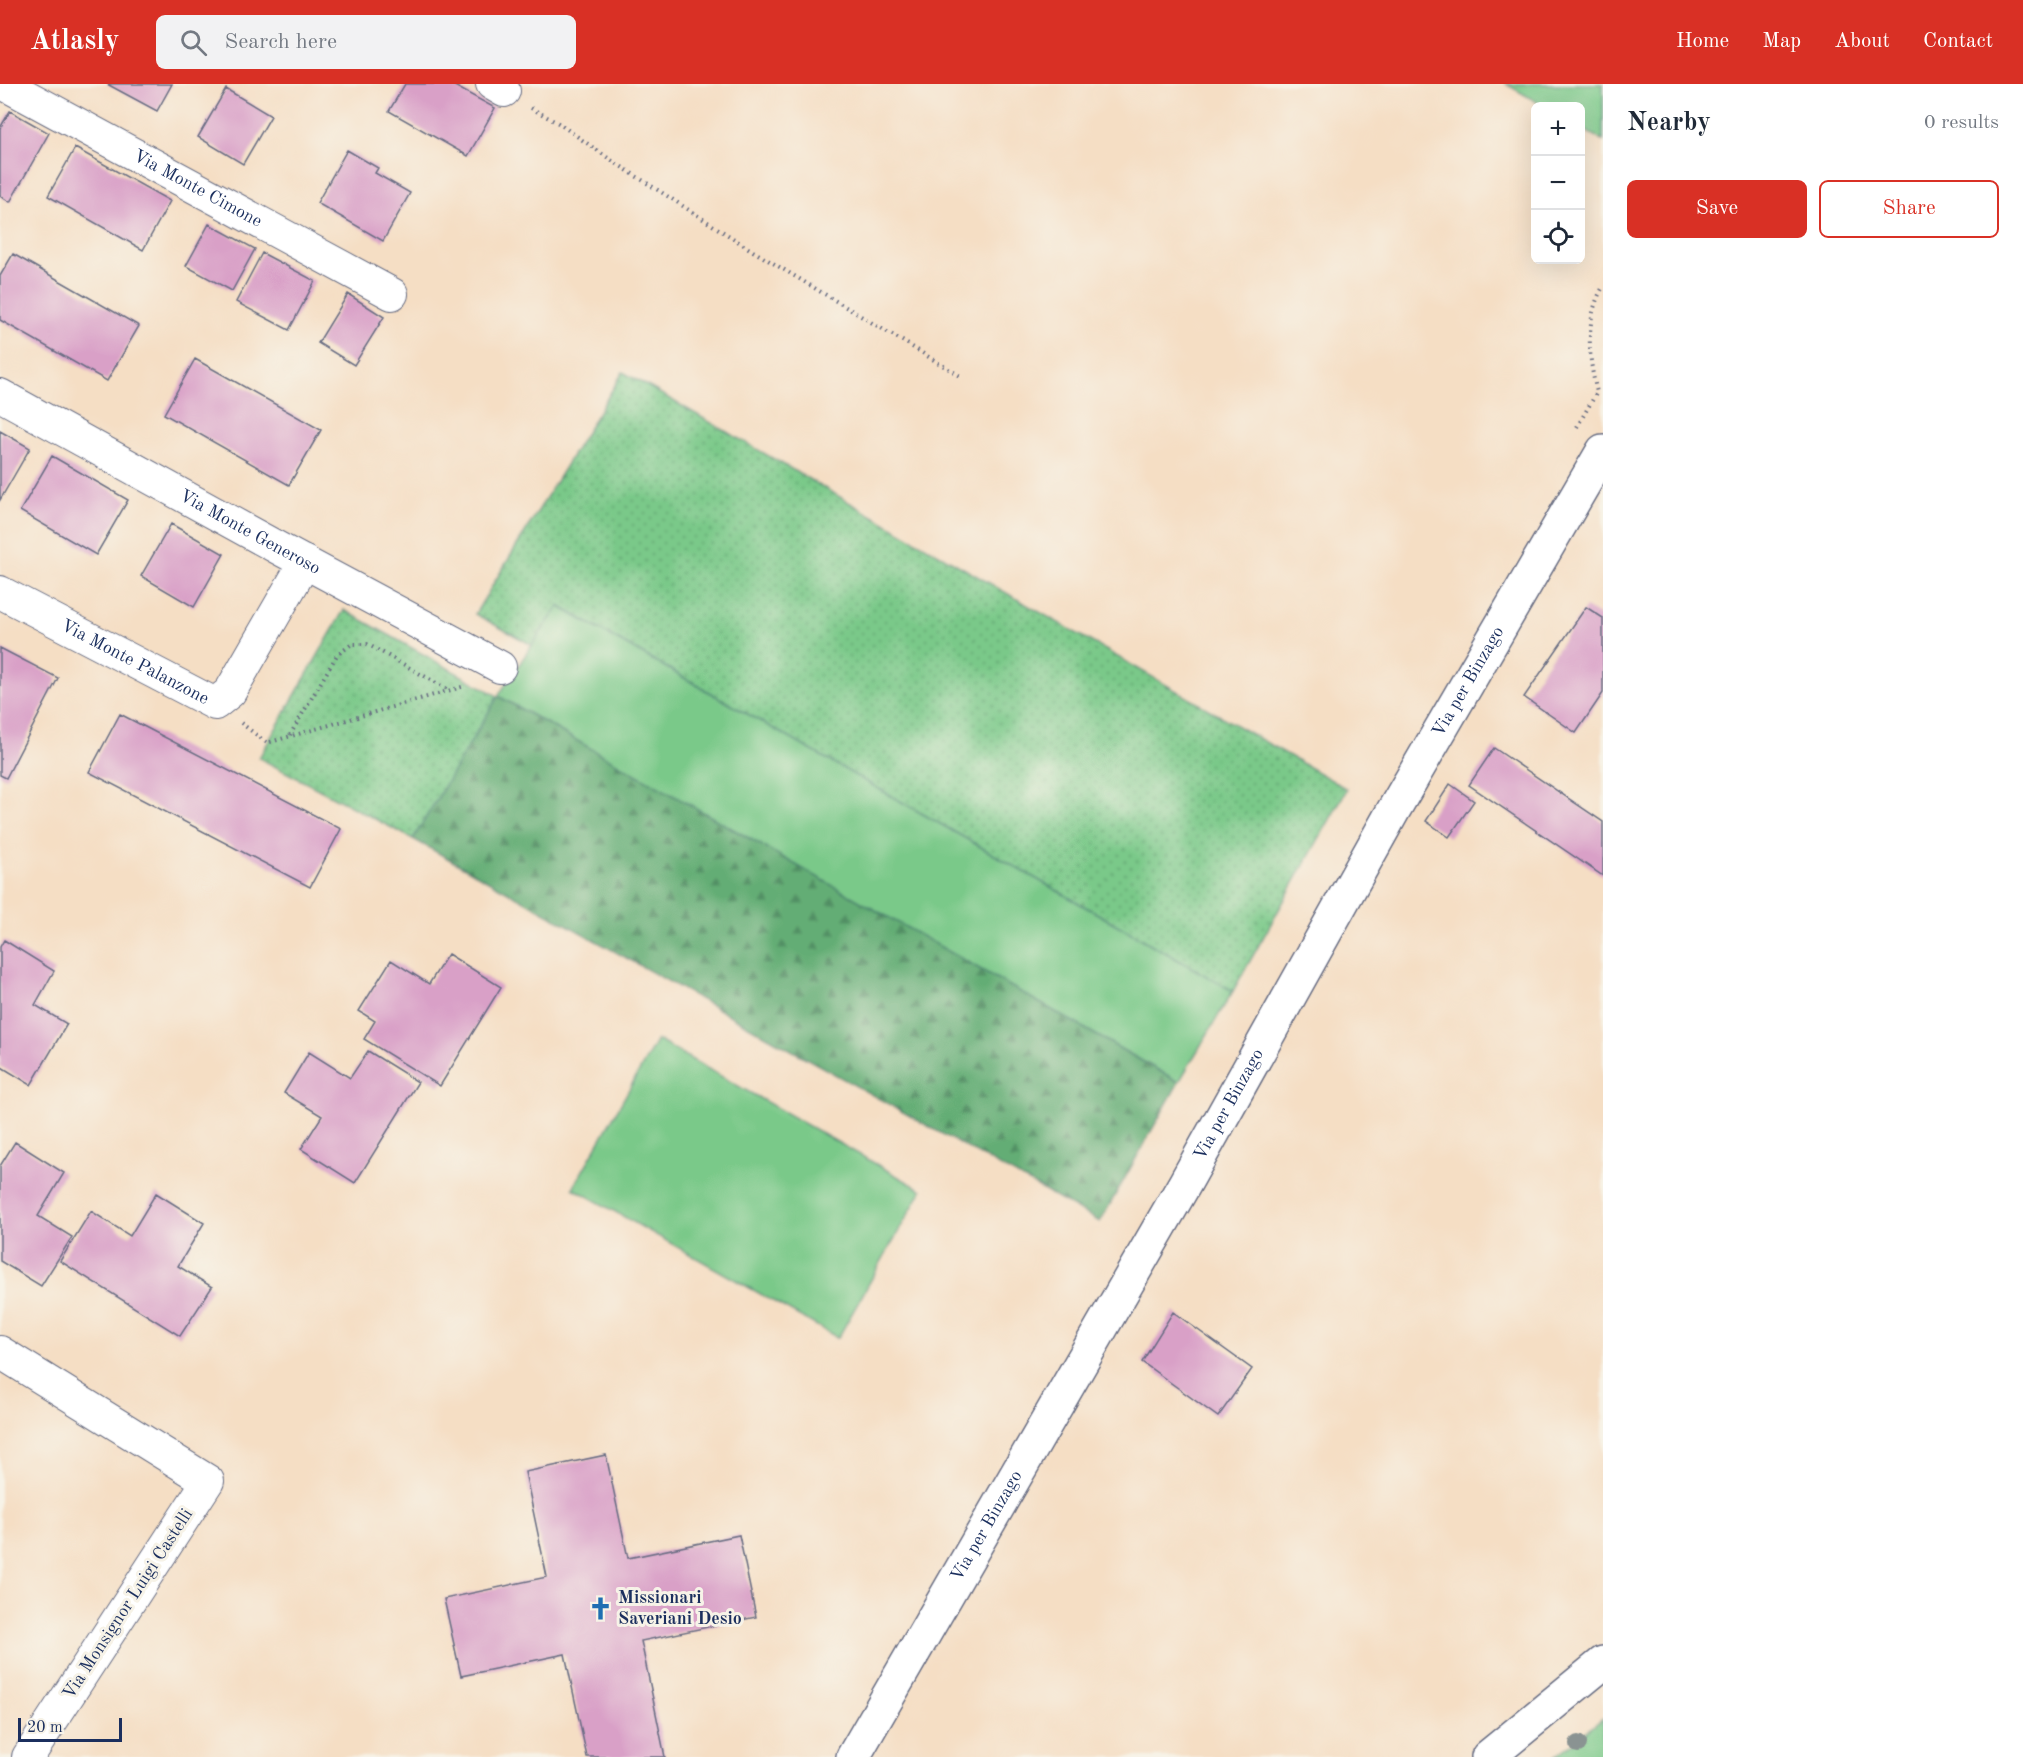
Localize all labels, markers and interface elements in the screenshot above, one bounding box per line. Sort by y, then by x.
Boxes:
search box [156,15,576,69]
icon: search [177,26,210,59]
text: Atlasly [30,28,120,56]
text: Search here [225,31,337,53]
text: Home [1676,31,1729,52]
text: Map [1762,31,1801,52]
text: About [1834,31,1890,52]
text: Contact [1923,31,1993,52]
map controls [1531,102,1585,264]
button: + [1531,102,1585,156]
text: Nearby [1627,110,1711,136]
text: 0 results [1924,113,1999,133]
street label: Via Monte Cimone [130,147,265,231]
button: − [1531,156,1585,210]
button: Save [1627,180,1807,238]
button: Share [1819,180,1999,238]
button: locate [1531,210,1585,264]
street label: Via Monte Generoso [176,487,323,578]
street label: Via Monte Palanzone [58,616,212,708]
street label: Via per Binzago [1429,623,1508,740]
street label: Via per Binzago [1191,1046,1267,1163]
street label: Via per Binzago [948,1467,1026,1584]
street label: Via Monsignor Luigi Castelli [60,1505,196,1702]
place label: Missionari Saveriani Desio [618,1589,742,1628]
church icon: Missionari Saveriani Desio [587,1595,613,1621]
scale bar [18,1715,122,1742]
text: 20 m [27,1720,63,1736]

